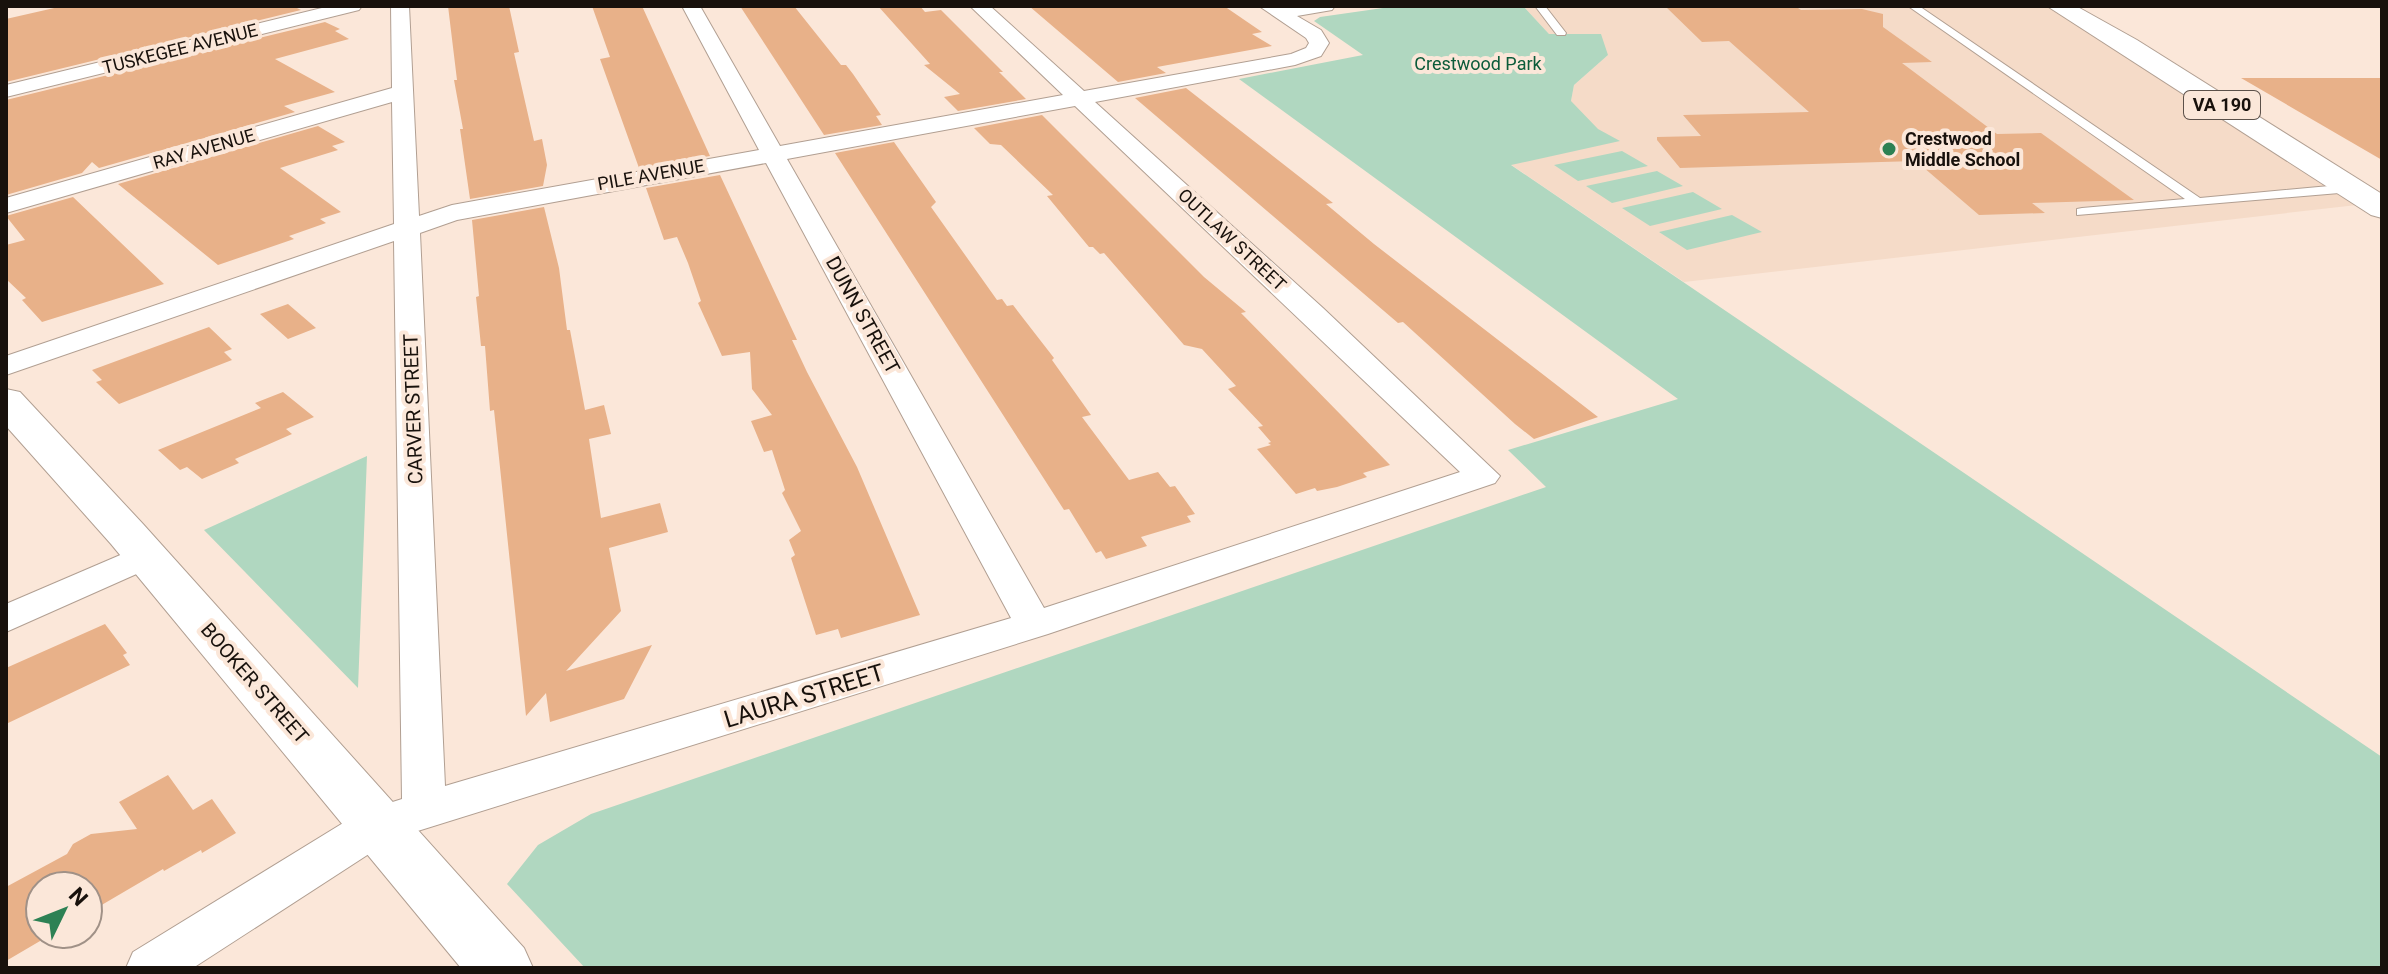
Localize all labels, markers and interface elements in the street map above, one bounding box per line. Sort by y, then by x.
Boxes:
street label: TUSKEGEE AVENUE [100,19,260,78]
park label: Crestwood Park [1414,53,1543,74]
road number: VA 190 [2184,91,2260,119]
street label: RAY AVENUE [151,124,257,173]
place label: Crestwood Middle School [1905,128,2020,170]
marker: Crestwood Middle School [1880,140,1898,158]
street label: PILE AVENUE [596,155,706,194]
street label: OUTLAW STREET [1174,184,1291,295]
street label: DUNN STREET [821,252,905,378]
street label: CARVER STREET [398,333,428,485]
street label: BOOKER STREET [196,618,314,748]
street label: LAURA STREET [721,658,887,734]
north arrow [24,870,104,950]
text: N [64,882,93,911]

